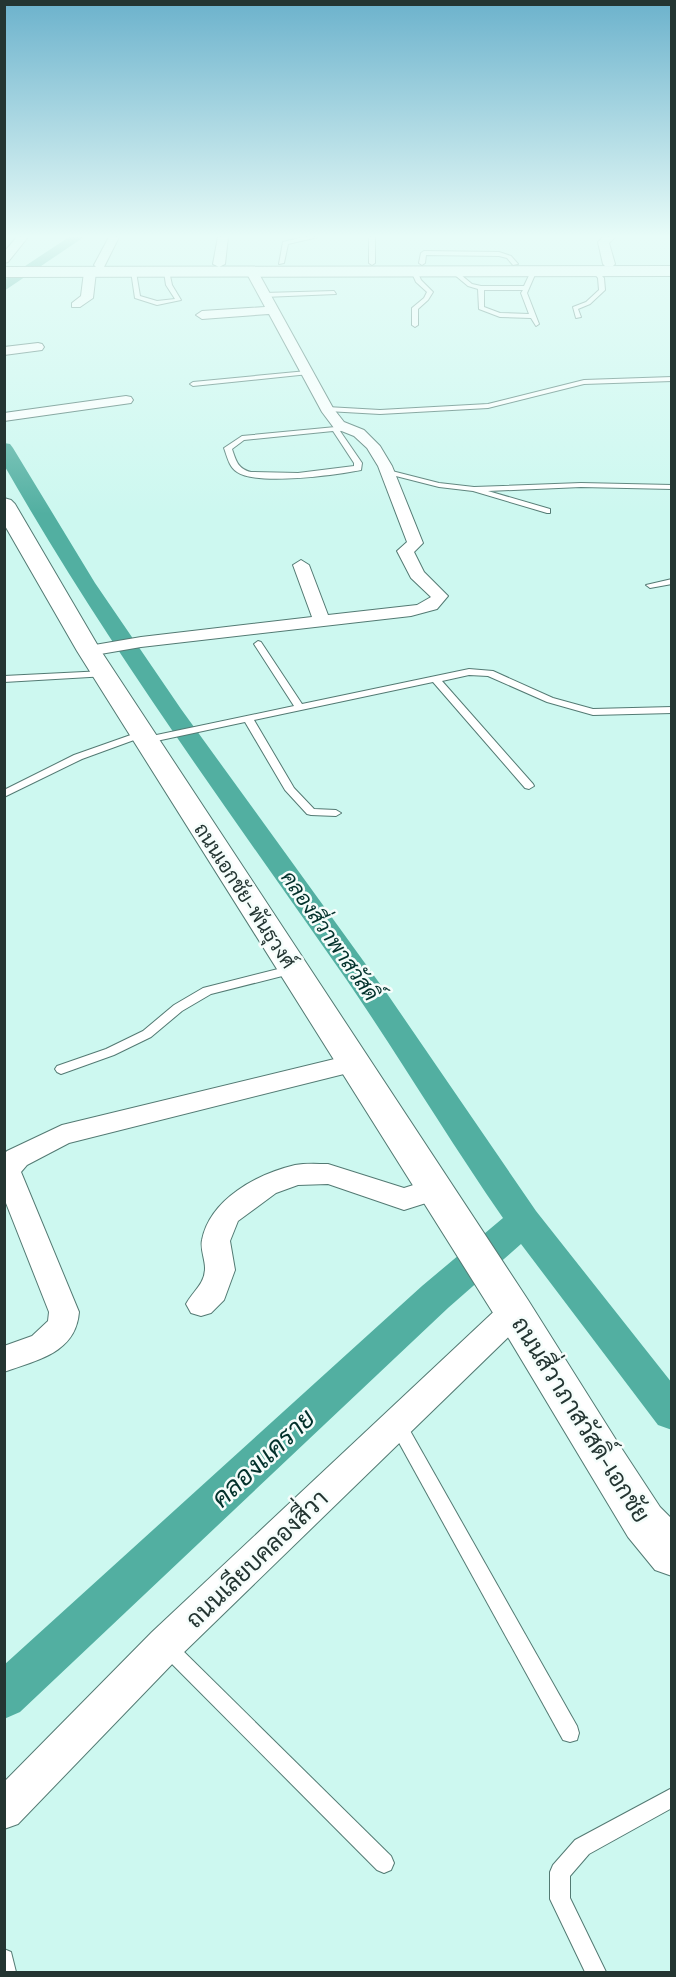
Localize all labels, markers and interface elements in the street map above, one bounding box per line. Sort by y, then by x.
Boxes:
street label: ถนนเอกชัย-พันธุวงศ์ [188,817,303,974]
water label: คลองสี่วาพาสวัสดิ์ [277,862,392,1008]
street label: ถนนสี่วาภาสวัสดิ์-เอกชัย [507,1307,662,1527]
water label: คลองเเคราย [204,1401,320,1513]
street label: ถนนเลียบคลองสี่วา [175,1479,333,1633]

